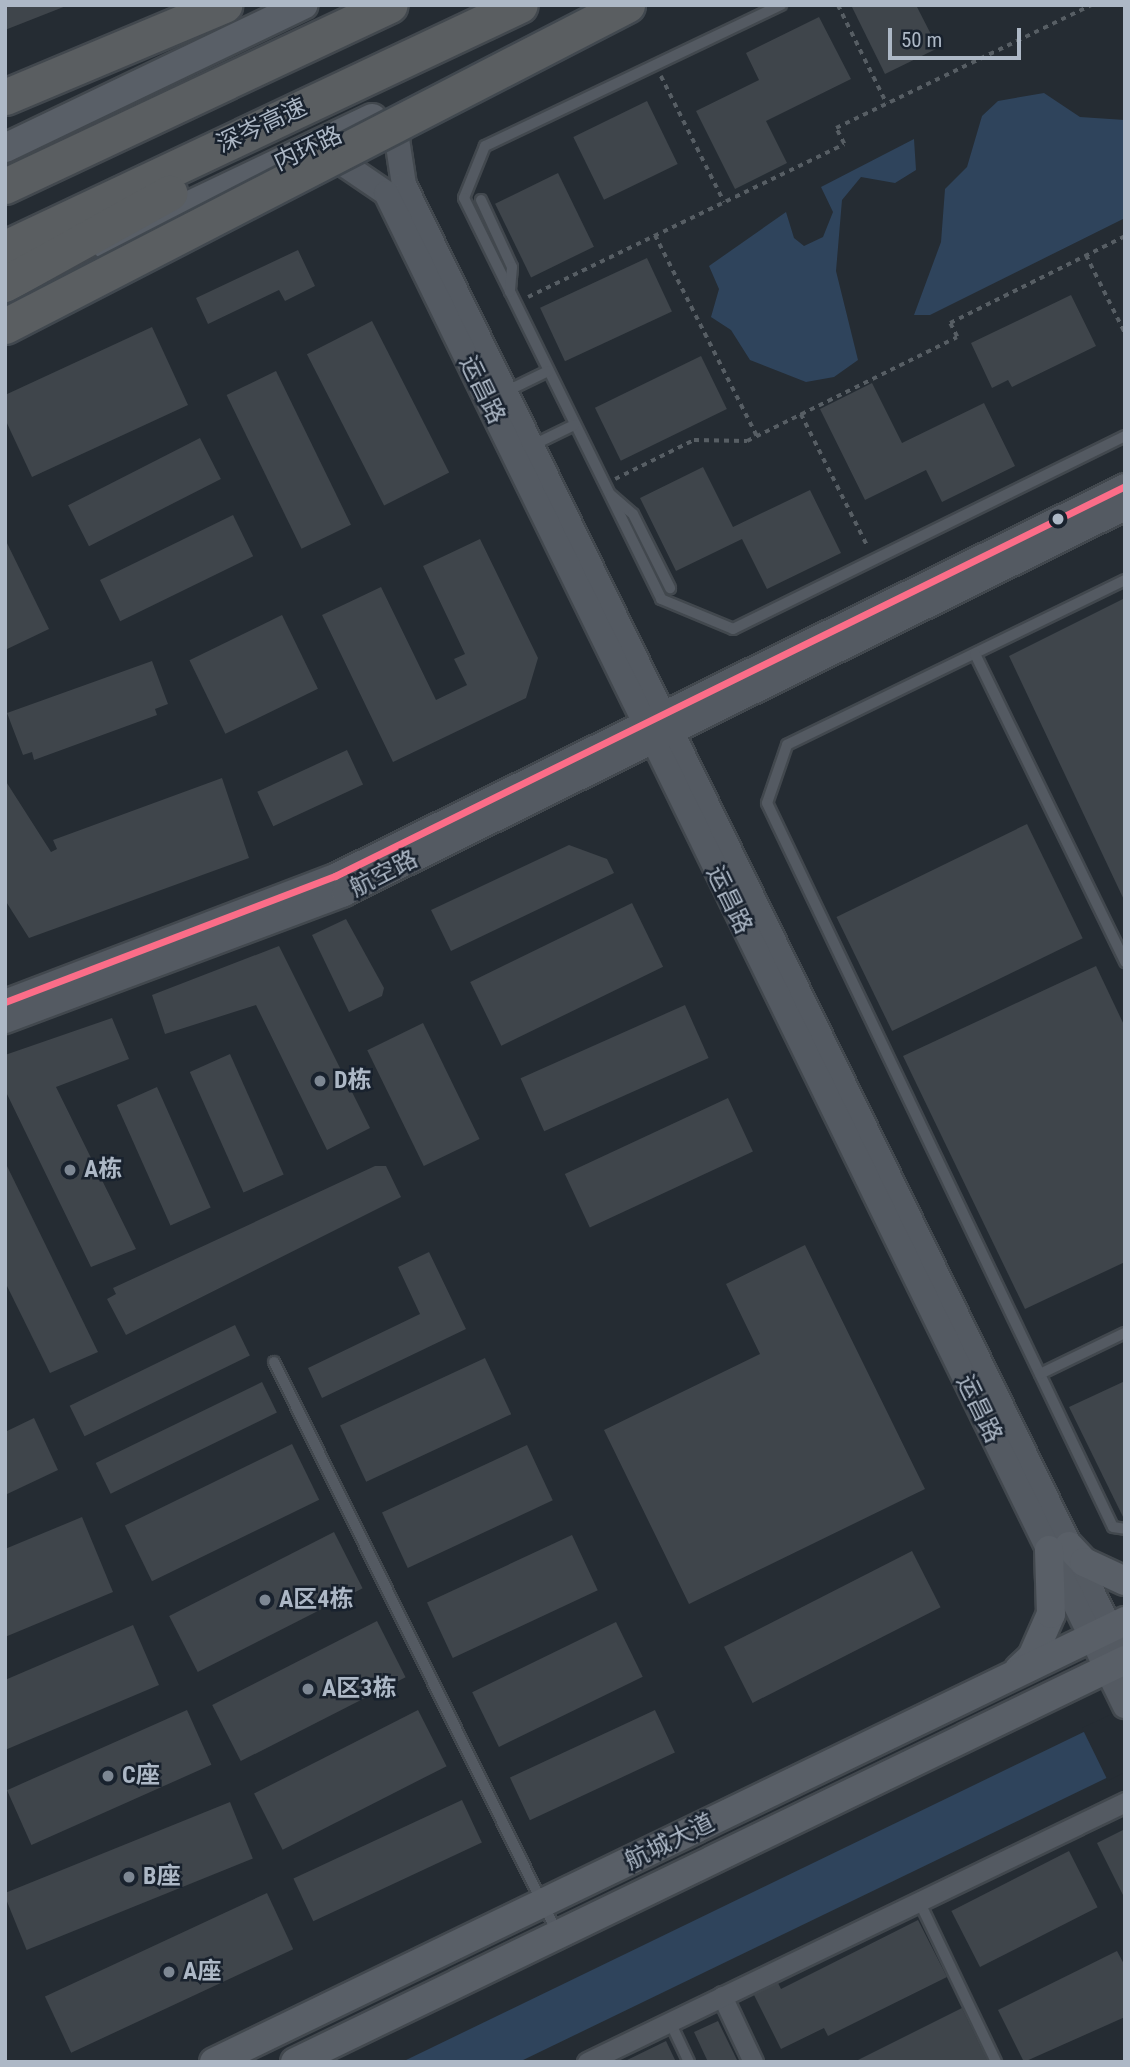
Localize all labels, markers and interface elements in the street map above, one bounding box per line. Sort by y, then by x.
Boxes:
scale bar [892,14,1025,58]
text: 50 m [901,28,942,52]
street label: 深岑高速 [212,93,312,159]
street label: 内环路 [269,121,347,177]
street label: 运昌路 [453,351,511,429]
unlabelled marker [1051,512,1065,526]
street label: 航空路 [345,845,423,903]
street label: 运昌路 [700,861,758,939]
place label: D栋 [334,1067,372,1095]
marker: D栋 [312,1073,328,1089]
place label: A栋 [84,1156,122,1184]
marker: A栋 [62,1162,78,1178]
street label: 运昌路 [950,1370,1008,1448]
place label: A区4栋 [279,1586,353,1614]
marker: A区4栋 [257,1592,273,1608]
place label: A区3栋 [322,1675,396,1703]
marker: A区3栋 [300,1681,316,1697]
place label: C座 [122,1762,160,1790]
marker: C座 [100,1768,116,1784]
street label: 航城大道 [621,1808,719,1876]
place label: B座 [143,1863,180,1891]
marker: B座 [121,1869,137,1885]
place label: A座 [183,1958,221,1986]
marker: A座 [161,1964,177,1980]

